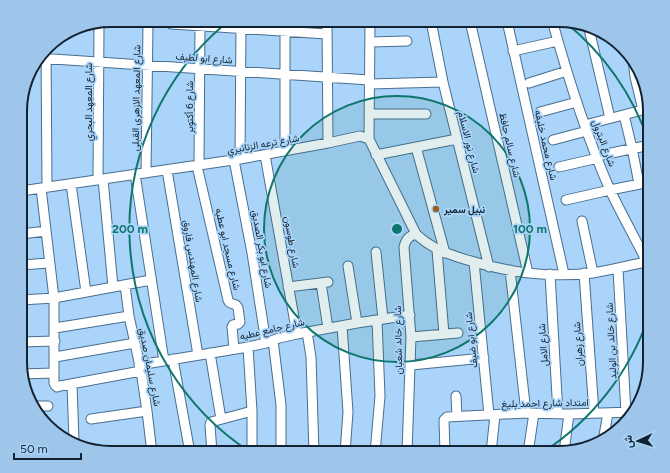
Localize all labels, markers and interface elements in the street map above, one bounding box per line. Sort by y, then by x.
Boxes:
street label: شارع المعهد الازهرى القبلى [129,45,143,151]
street label: شارع ابو لطيف [175,50,233,66]
street label: شارع المعهد البحري [82,63,97,141]
street label: شارع 6 أكتوبر [183,81,196,134]
street label: شارع محمد خليفه [532,108,560,182]
street label: شارع نور الاسلام [455,110,483,175]
street label: شارع سالم حافظ [496,111,524,179]
street label: شارع البترول [589,118,619,168]
street label: شارع ترعه الزنانيري [226,131,301,159]
place label: نبيل سمير [443,203,485,216]
marker: نبيل سمير [431,204,441,214]
street label: شارع مسجد ابو عطيه [212,207,244,291]
street label: شارع ابو بكر الصديق [249,209,275,289]
street label: شارع طوسون [281,215,303,269]
street label: شارع المهندس فاروق [180,219,206,303]
text: 200 m [112,222,148,236]
centre of rings [390,222,404,236]
text: 100 m [513,222,547,236]
street label: شارع خالد بن الوليد [602,302,619,380]
street label: شارع خالد شعبان [391,305,405,375]
street label: شارع ابو ضيف [462,311,480,369]
street label: شارع جامع عطيه [238,315,306,343]
street label: شارع زهران [570,321,586,367]
street label: شارع الامل [535,323,551,367]
street label: شارع سليمان صديق [136,327,164,407]
street label: امتداد شارع احمد بليغ [501,396,589,410]
north arrow [618,421,658,461]
scale bar [14,435,81,461]
text: ش [622,435,635,449]
text: 50 m [20,442,48,456]

